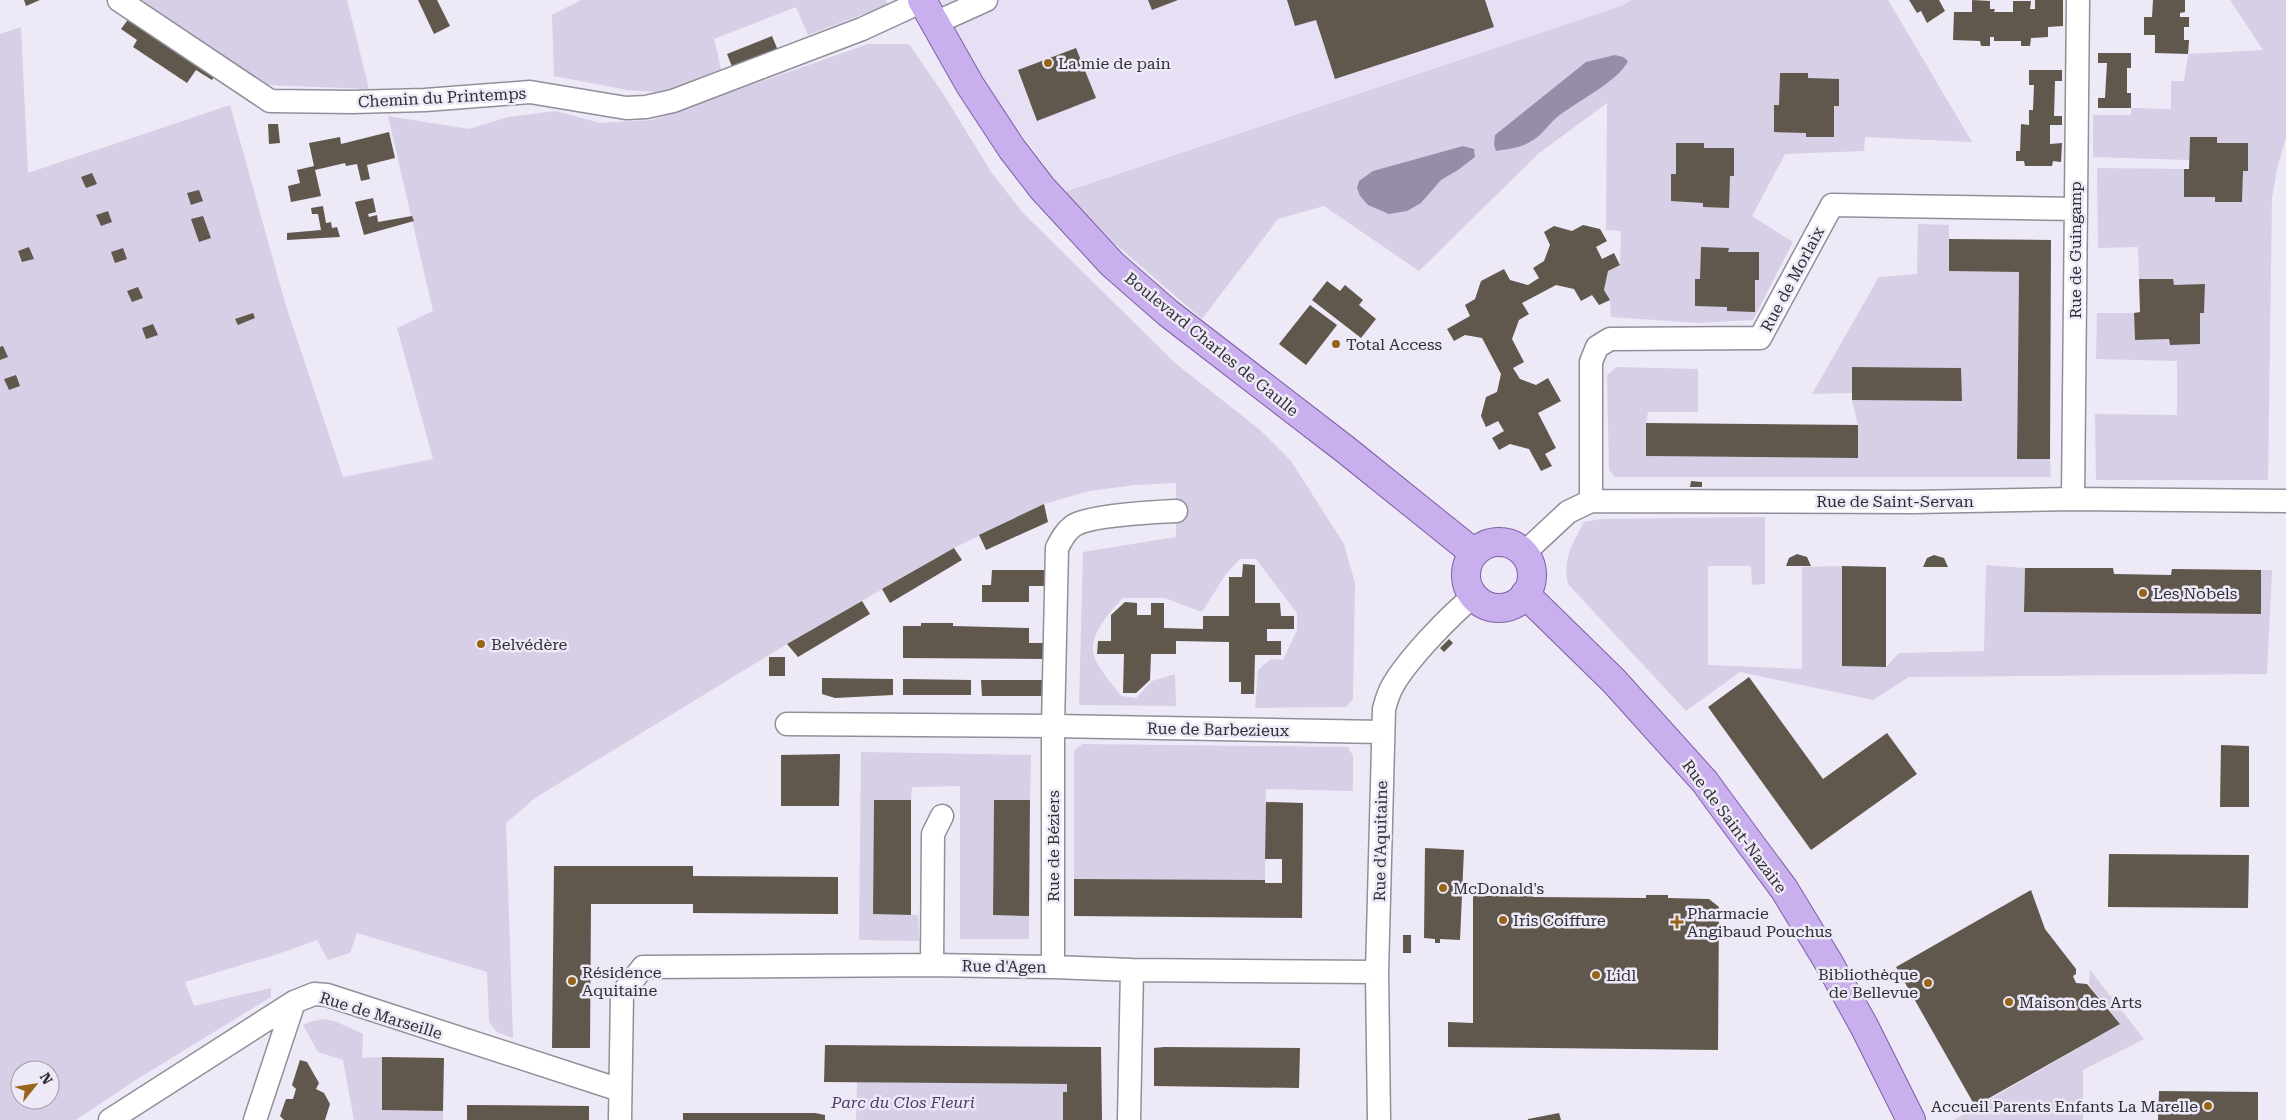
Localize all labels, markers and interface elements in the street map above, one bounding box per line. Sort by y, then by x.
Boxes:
place label: La mie de pain [1058,54,1171,73]
marker: La mie de pain [1042,57,1054,69]
street label: Chemin du Printemps [357,84,527,111]
street label: Rue de Guingamp [2066,181,2085,319]
street label: Rue de Morlaix [1757,223,1828,335]
street label: Boulevard Charles de Gaulle [1121,268,1303,420]
place label: Total Access [1346,335,1442,354]
marker: Total Access [1330,338,1342,350]
street label: Rue de Saint-Servan [1816,492,1974,511]
place label: Les Nobels [2153,584,2238,603]
marker: Les Nobels [2137,587,2149,599]
place label: Belvédère [491,635,568,654]
marker: Belvédère [475,638,487,650]
street label: Rue de Barbezieux [1147,719,1290,740]
street label: Rue de Saint-Nazaire [1678,756,1791,897]
street label: Rue d'Aquitaine [1370,780,1391,902]
street label: Rue de Béziers [1044,790,1063,902]
place label: McDonald's [1453,879,1545,898]
marker: McDonald's [1437,882,1449,894]
place label: Pharmacie Angibaud Pouchus [1687,904,1833,941]
place label: Iris Coiffure [1513,911,1606,930]
marker: Iris Coiffure [1497,914,1509,926]
marker: Pharmacie Angibaud Pouchus [1671,916,1683,928]
street label: Rue d'Agen [961,956,1047,977]
place label: Résidence Aquitaine [582,963,662,1000]
place label: Bibliothèque de Bellevue [1818,965,1918,1002]
place label: Lidl [1606,966,1636,985]
marker: Lidl [1590,969,1602,981]
marker: Résidence Aquitaine [566,975,578,987]
marker: Bibliothèque de Bellevue [1922,977,1934,989]
street label: Rue de Marseille [317,988,445,1043]
place label: Maison des Arts [2019,993,2142,1012]
marker: Maison des Arts [2003,996,2015,1008]
north arrow [10,1060,60,1110]
text: N [37,1070,56,1087]
park label: Parc du Clos Fleuri [830,1093,975,1112]
place label: Accueil Parents Enfants La Marelle [1931,1097,2198,1116]
marker: Accueil Parents Enfants La Marelle [2202,1100,2214,1112]

